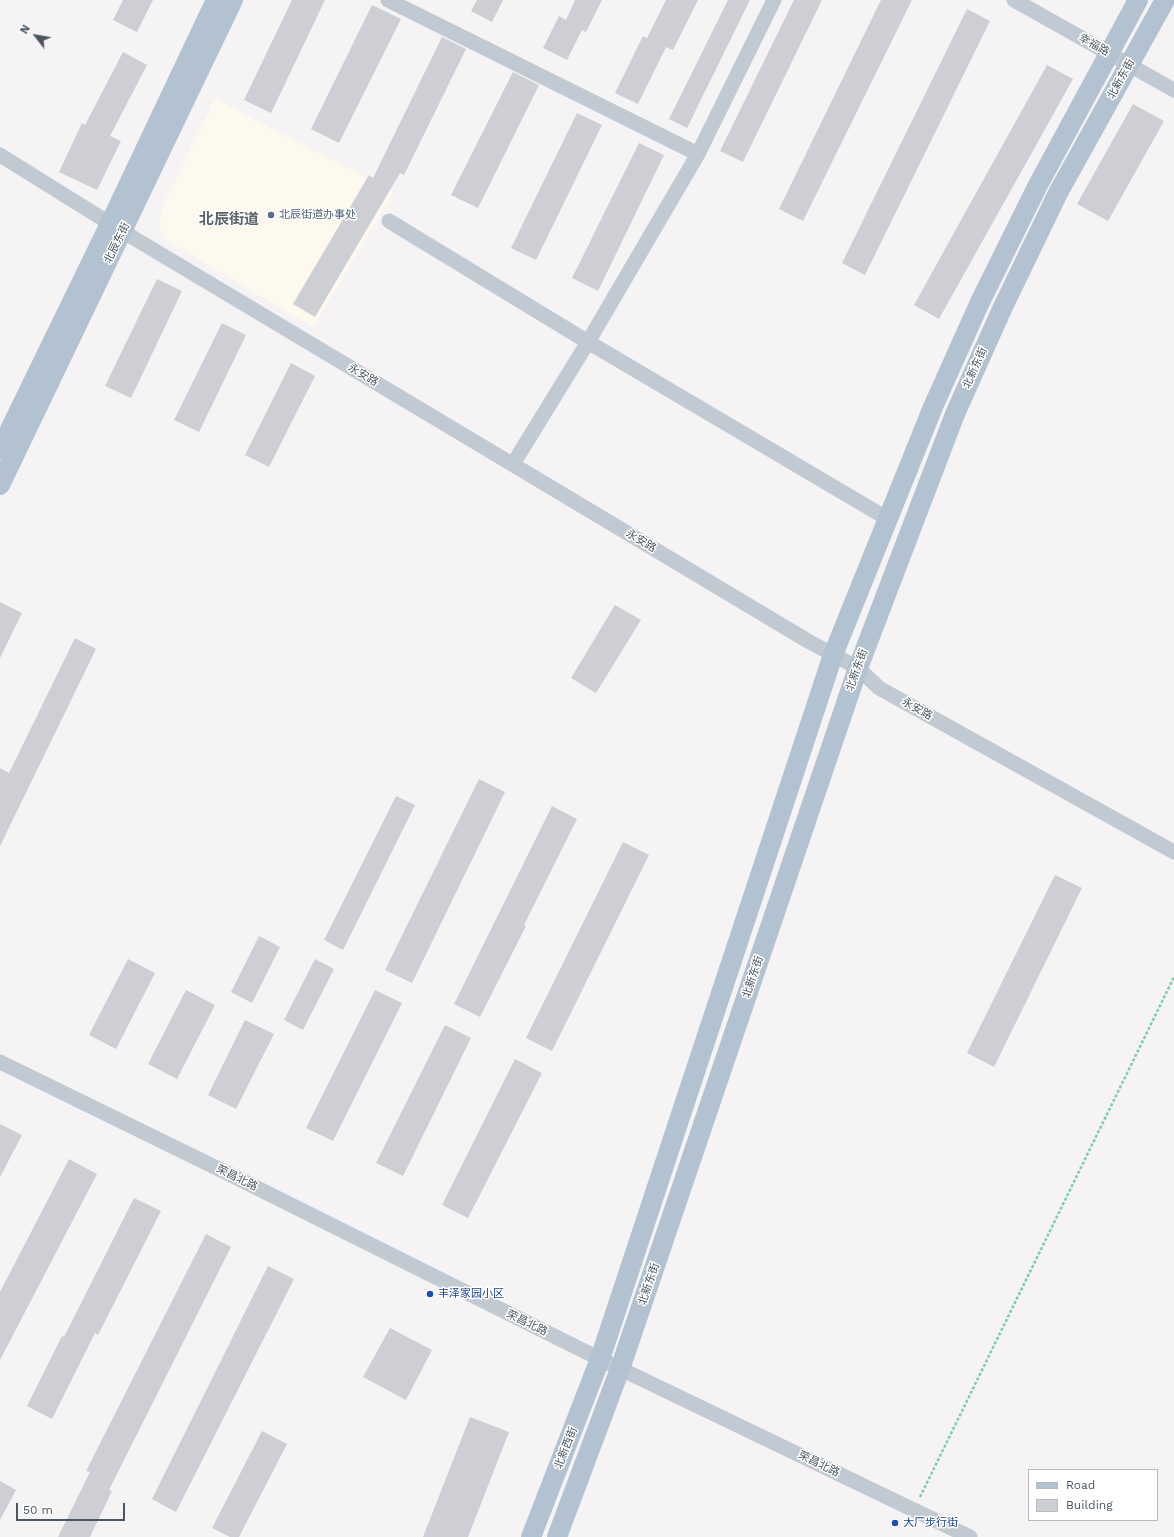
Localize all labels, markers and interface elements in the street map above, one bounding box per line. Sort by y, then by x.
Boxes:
north arrow [16,16,56,56]
text: N [18,23,33,36]
street label: 幸福路 [1076,31,1112,59]
street label: 北新东街 [1105,57,1137,101]
place label: 北辰街道办事处 [279,208,356,222]
marker: 北辰街道办事处 [266,210,276,220]
district label: 北辰街道 [199,211,259,229]
street label: 北辰东街 [101,220,133,266]
street label: 北新东街 [960,345,990,391]
street label: 永安路 [345,361,381,389]
street label: 永安路 [623,527,659,555]
street label: 北新东街 [843,647,871,693]
street label: 永安路 [899,695,935,723]
street label: 北新东街 [740,954,766,1000]
street label: 荣昌北路 [214,1162,260,1194]
street label: 北新东街 [636,1261,662,1307]
place label: 丰泽家园小区 [438,1287,504,1301]
marker: 丰泽家园小区 [425,1289,435,1299]
street label: 荣昌北路 [504,1307,550,1339]
street label: 北新西街 [552,1425,580,1471]
street label: 荣昌北路 [796,1448,842,1480]
legend [1028,1469,1158,1521]
text: Road [1066,1478,1095,1492]
scale bar [18,1495,127,1521]
text: Building [1066,1498,1113,1512]
text: 50 m [23,1503,53,1517]
place label: 大厂步行街 [903,1516,958,1530]
marker: 大厂步行街 [890,1518,900,1528]

